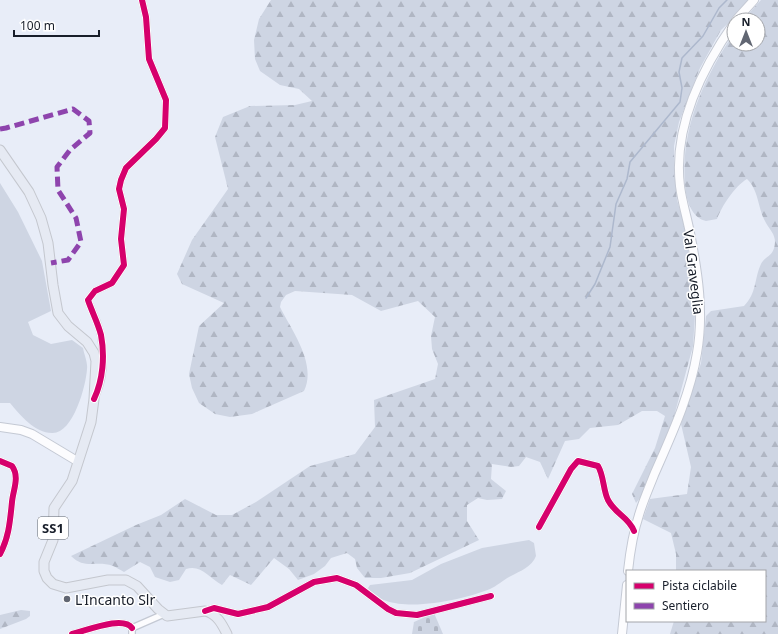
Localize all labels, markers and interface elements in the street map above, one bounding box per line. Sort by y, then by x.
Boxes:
scale bar [14,12,99,38]
north arrow [726,12,766,52]
text: N [742,14,750,29]
text: 100 m [20,17,55,34]
street label: Val Graveglia [679,228,709,316]
road number: SS1 [38,517,68,539]
legend [626,570,766,622]
text: Pista ciclabile [662,577,737,594]
place label: L'Incanto Slr [75,590,155,609]
marker: L'Incanto Slr [62,594,72,604]
text: Sentiero [662,597,709,614]

